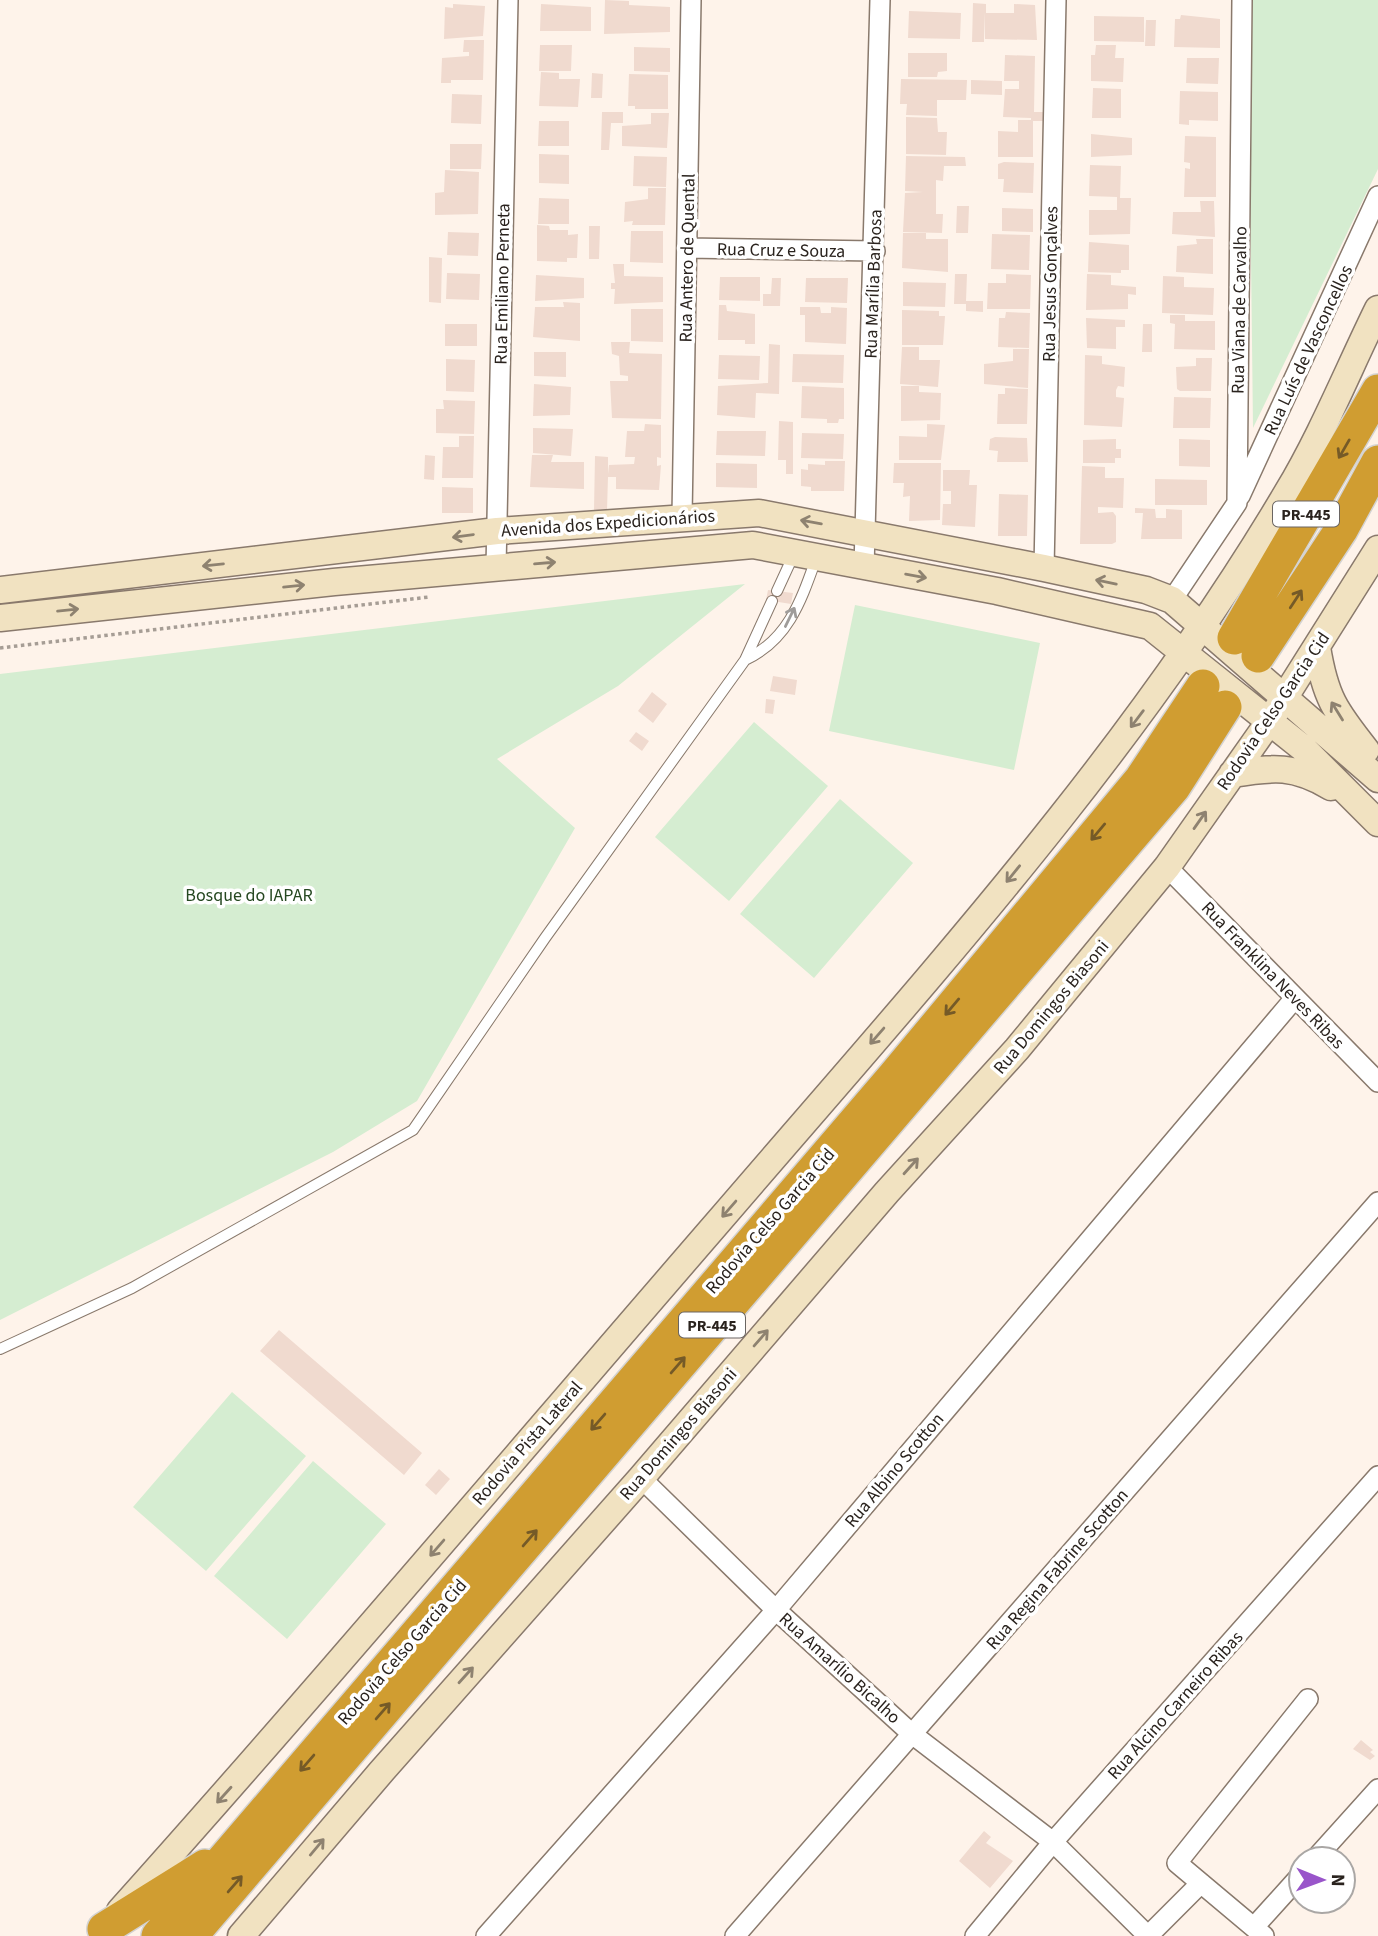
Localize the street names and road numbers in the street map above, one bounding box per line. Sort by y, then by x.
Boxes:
street label: Rua Antero de Quental [674,173,701,343]
street label: Rua Emiliano Perneta [489,203,516,365]
street label: Rua Jesus Gonçalves [1037,206,1064,362]
street label: Rua Marília Barbosa [858,209,889,359]
street label: Rua Viana de Carvalho [1226,226,1253,394]
street label: Rua Cruz e Souza [717,237,845,264]
street label: Rua Luís de Vasconcellos [1258,261,1359,439]
road number: PR-445 [1273,502,1339,526]
street label: Avenida dos Expedicionários [500,504,716,543]
street label: Rodovia Celso Garcia Cid [1211,627,1336,795]
street label: Rua Franklina Neves Ribas [1195,896,1350,1055]
street label: Rua Domingos Biasoni [988,935,1115,1080]
street label: Rodovia Celso Garcia Cid [700,1143,841,1300]
road number: PR-445 [679,1312,745,1338]
street label: Rua Domingos Biasoni [614,1363,743,1506]
street label: Rodovia Pista Lateral [466,1376,588,1511]
street label: Rua Albino Scotton [839,1408,950,1533]
street label: Rua Regina Fabrine Scotton [980,1483,1134,1655]
street label: Rodovia Celso Garcia Cid [332,1574,473,1731]
street label: Rua Amarílio Bicalho [773,1607,906,1730]
street label: Rua Alcino Carneiro Ribas [1102,1626,1249,1785]

